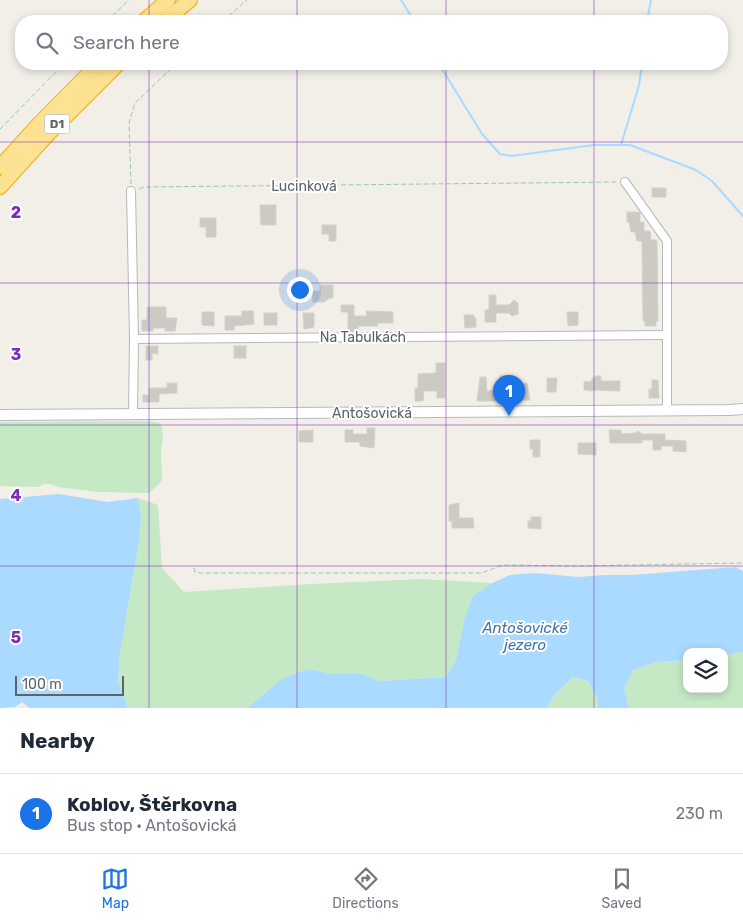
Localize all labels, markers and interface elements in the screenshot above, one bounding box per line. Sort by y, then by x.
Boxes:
search box [15,15,728,70]
icon: search [33,29,61,57]
text: Search here [73,31,180,54]
road number: D1 [44,115,70,134]
street label: Lucinková [271,178,337,195]
text: 2 [11,203,21,222]
your location [287,277,313,303]
street label: Na Tabulkách [320,329,406,346]
text: 3 [11,345,21,364]
pin: 1 [493,375,525,416]
street label: Antošovická [332,405,412,422]
text: 4 [11,486,22,505]
water label: Antošovické jezero [481,619,568,654]
text: 5 [11,628,21,647]
map controls [683,648,728,693]
button: layers [683,648,728,693]
scale bar [15,673,124,696]
text: 100 m [22,676,62,693]
text: Nearby [20,728,95,753]
text: Koblov, Štěrkovna [67,793,237,816]
text: 1 [32,804,40,823]
text: 230 m [676,804,723,823]
text: Bus stop · Antošovická [67,816,237,835]
tab: Map [101,865,129,912]
tab: Directions [332,865,399,912]
tab: Saved [602,865,642,912]

